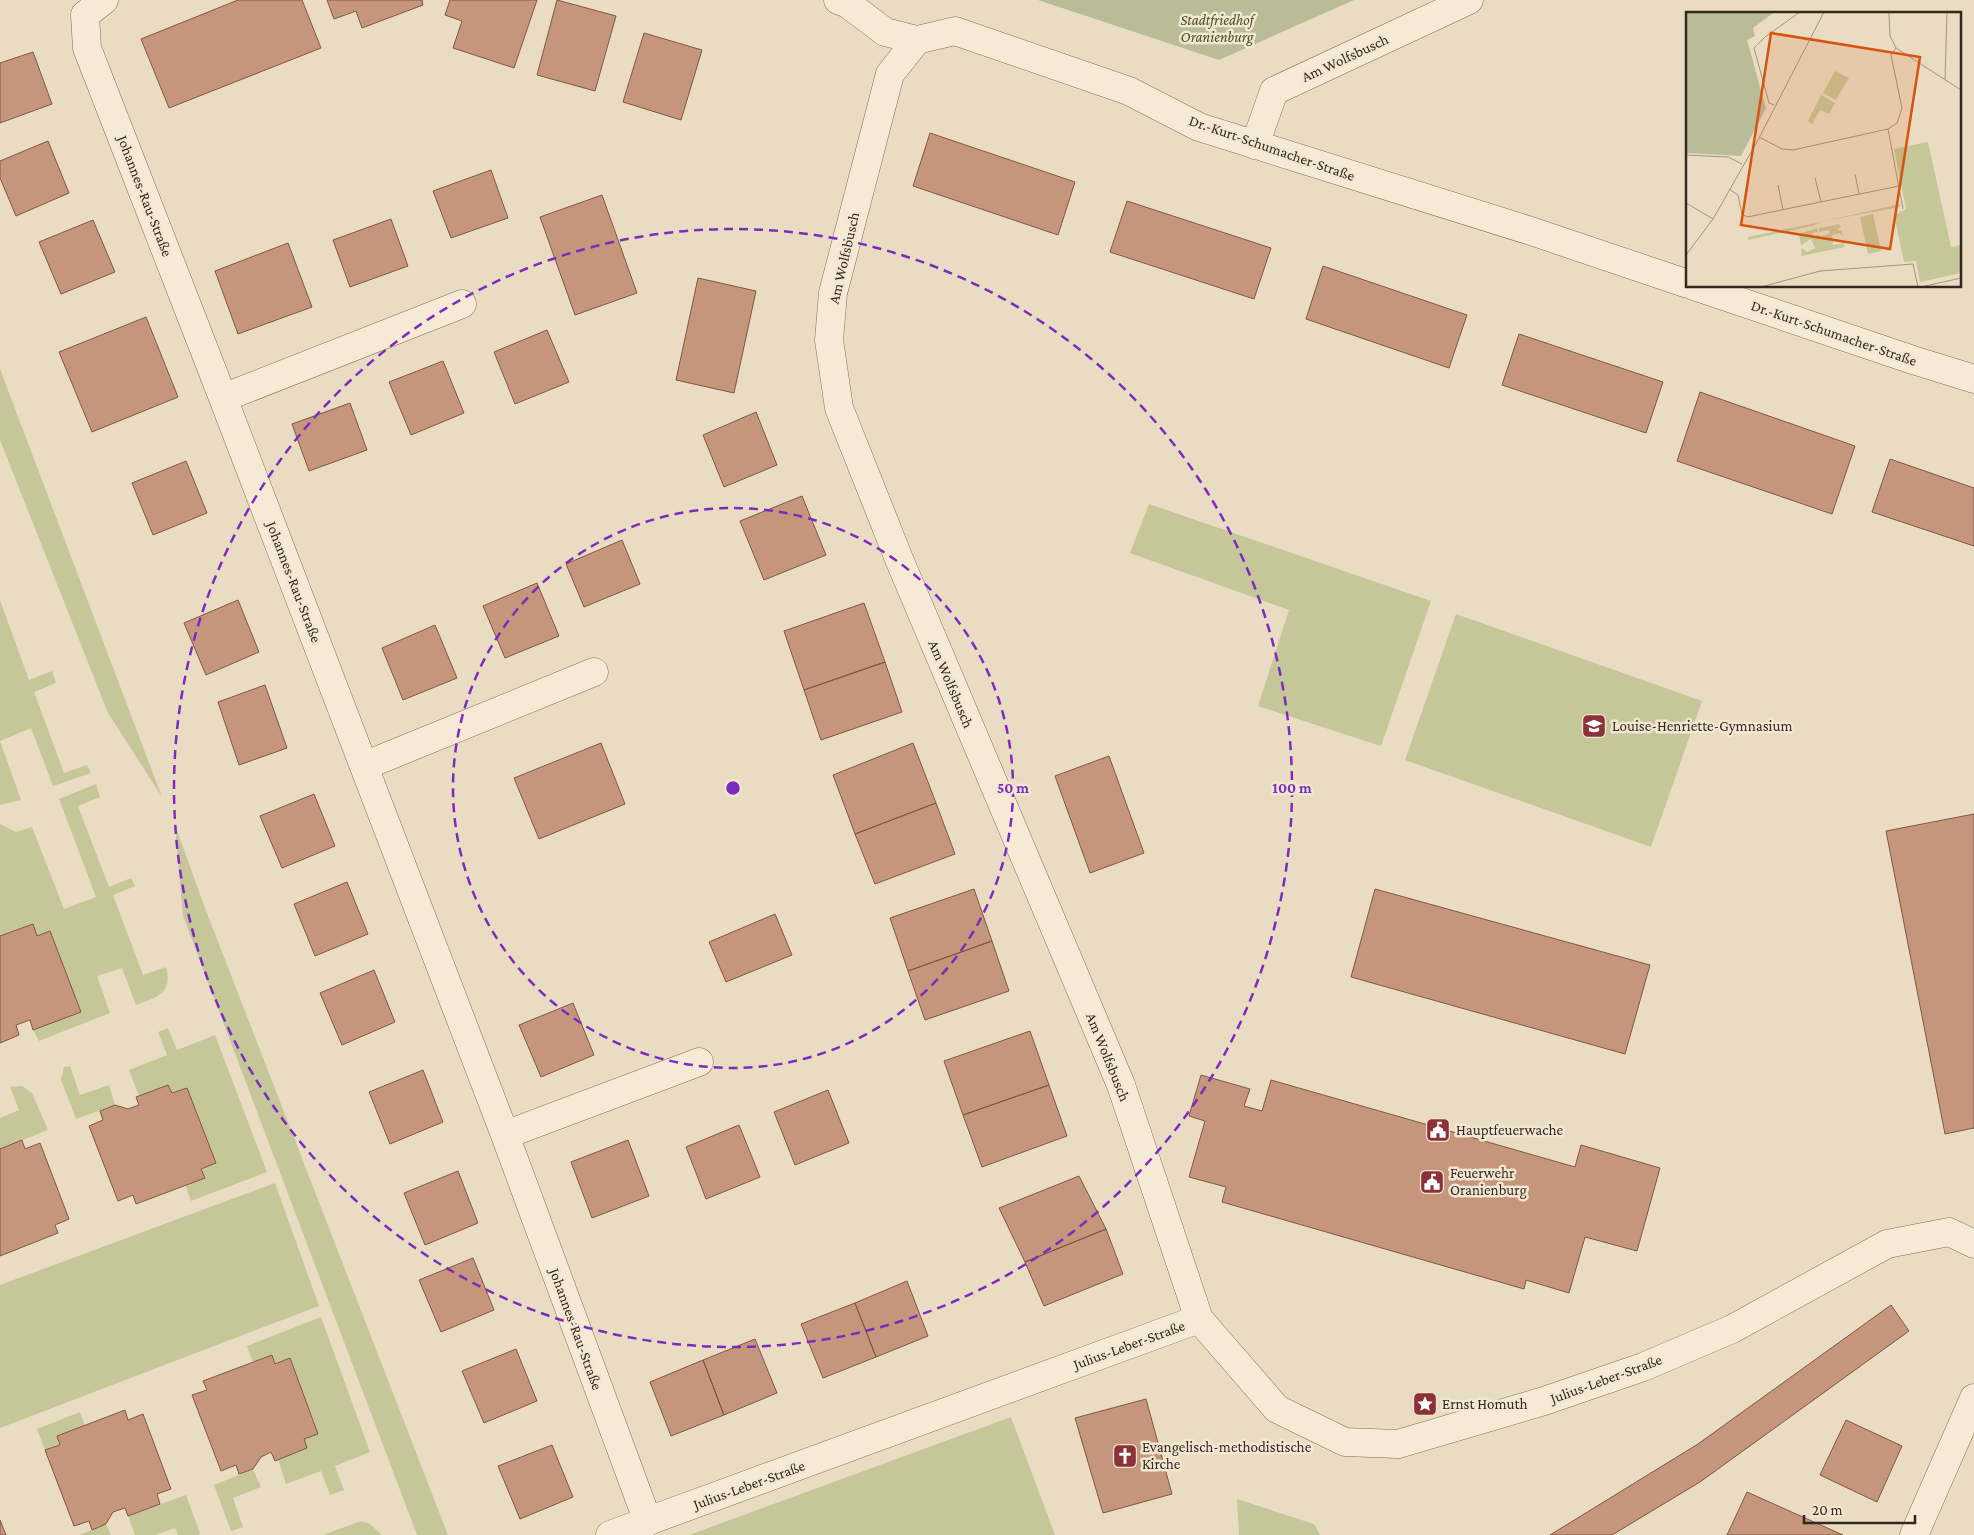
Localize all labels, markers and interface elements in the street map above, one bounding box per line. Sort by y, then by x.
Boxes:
park label: Stadtfriedhof Oranienburg [1180,12,1256,46]
inset map [1686,12,1962,288]
street label: Am Wolfsbusch [1299,31,1391,85]
street label: Dr.-Kurt-Schumacher-Straße [1187,112,1357,184]
street label: Johannes-Rau-Straße [113,131,176,260]
street label: Am Wolfsbusch [826,210,862,306]
street label: Dr.-Kurt-Schumacher-Straße [1749,297,1919,369]
street label: Johannes-Rau-Straße [262,517,325,646]
street label: Am Wolfsbusch [925,638,977,730]
school or university icon: Louise-Henriette-Gymnasium [1581,713,1607,739]
place label: Louise-Henriette-Gymnasium [1612,718,1792,735]
centre of rings [724,779,742,797]
text: 50 m [997,780,1029,796]
text: 100 m [1272,780,1312,796]
street label: Am Wolfsbusch [1083,1010,1133,1104]
public building icon: Hauptfeuerwache [1425,1117,1451,1143]
place label: Hauptfeuerwache [1456,1122,1564,1139]
place label: Feuerwehr Oranienburg [1450,1165,1527,1199]
public building icon: Feuerwehr Oranienburg [1419,1169,1445,1195]
street label: Johannes-Rau-Straße [545,1264,606,1393]
street label: Julius-Leber-Straße [1069,1317,1188,1374]
street label: Julius-Leber-Straße [1546,1351,1665,1408]
place icon: Ernst Homuth [1412,1391,1438,1417]
place label: Ernst Homuth [1442,1396,1528,1412]
place label: Evangelisch-methodistische Kirche [1142,1439,1312,1472]
church icon: Evangelisch-methodistische Kirche [1112,1443,1138,1469]
street label: Julius-Leber-Straße [689,1457,808,1514]
scale bar [1804,1492,1915,1524]
text: 20 m [1812,1502,1843,1518]

